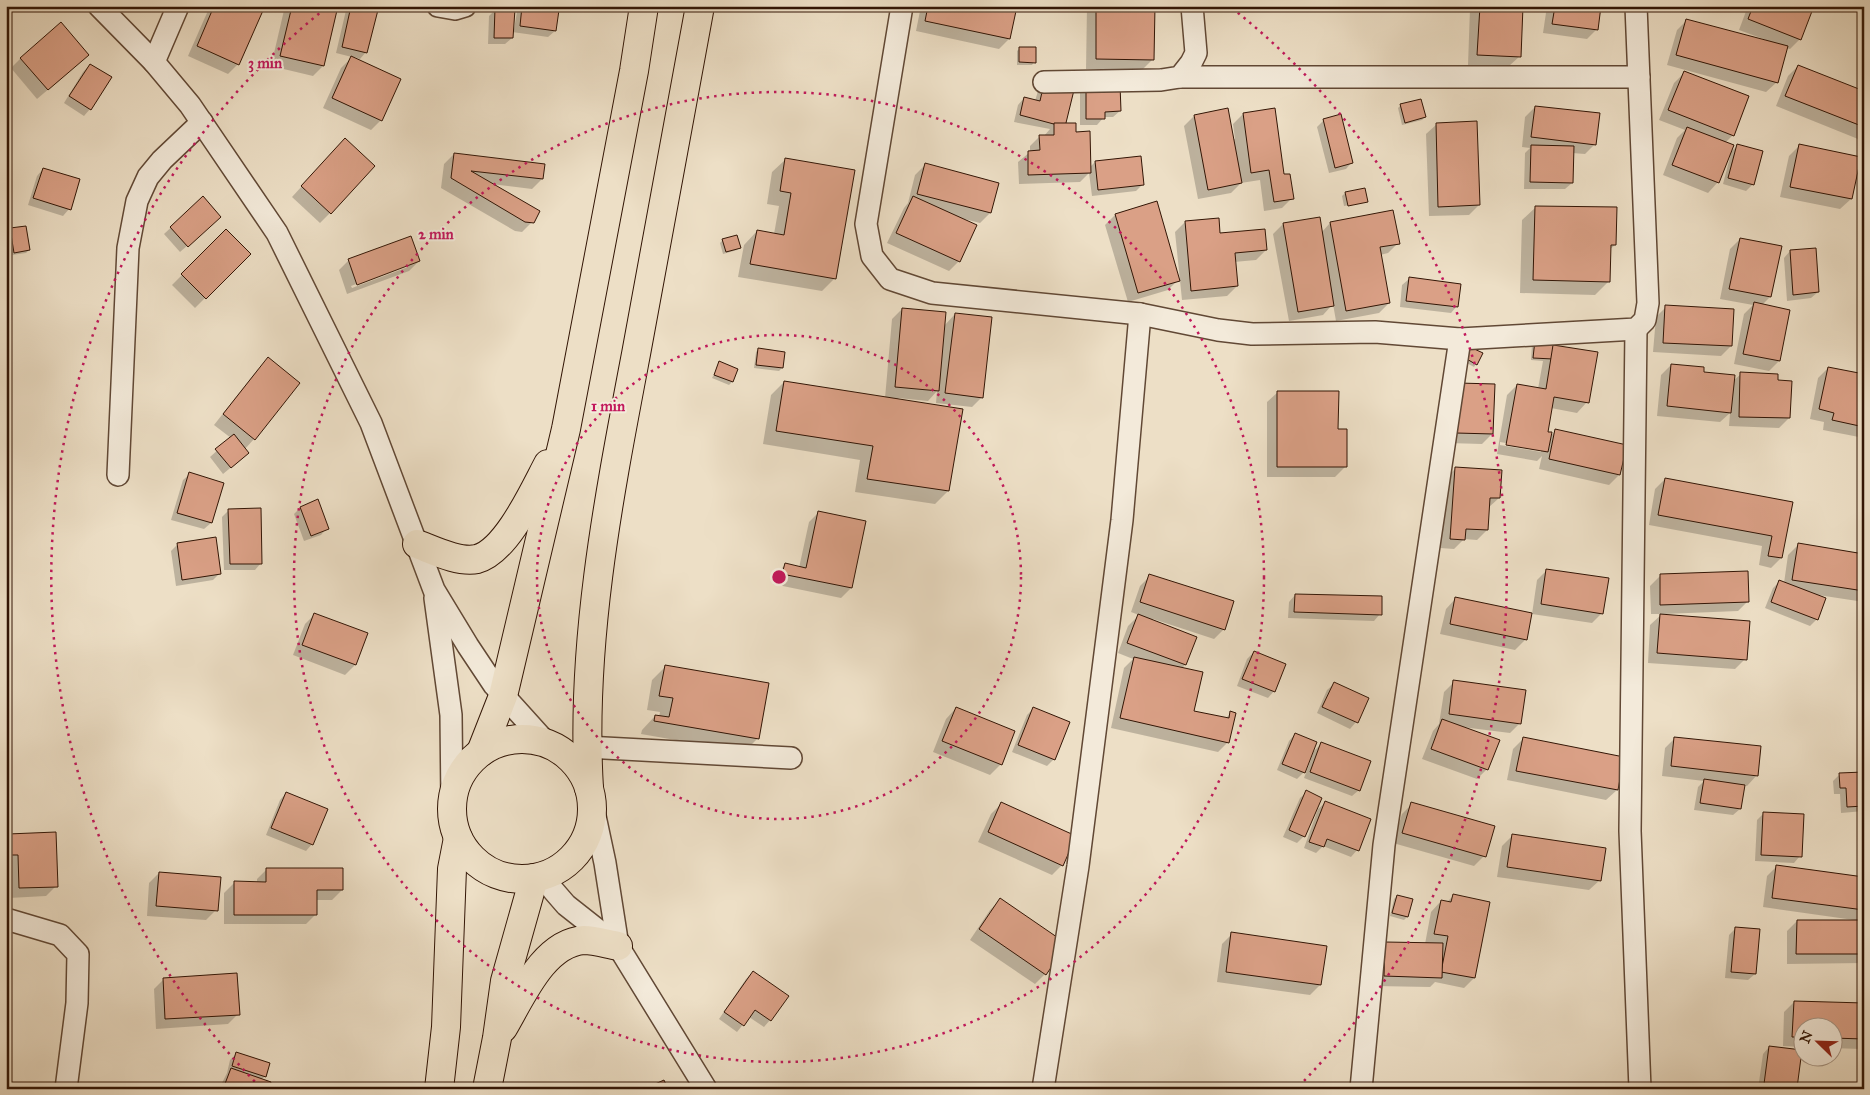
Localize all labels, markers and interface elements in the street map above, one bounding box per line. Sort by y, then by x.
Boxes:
text: 3 min [248,54,283,73]
text: 2 min [418,225,455,243]
text: 1 min [591,397,626,415]
centre of rings [770,568,788,586]
north arrow [1792,1018,1842,1068]
text: N [1796,1028,1817,1046]

